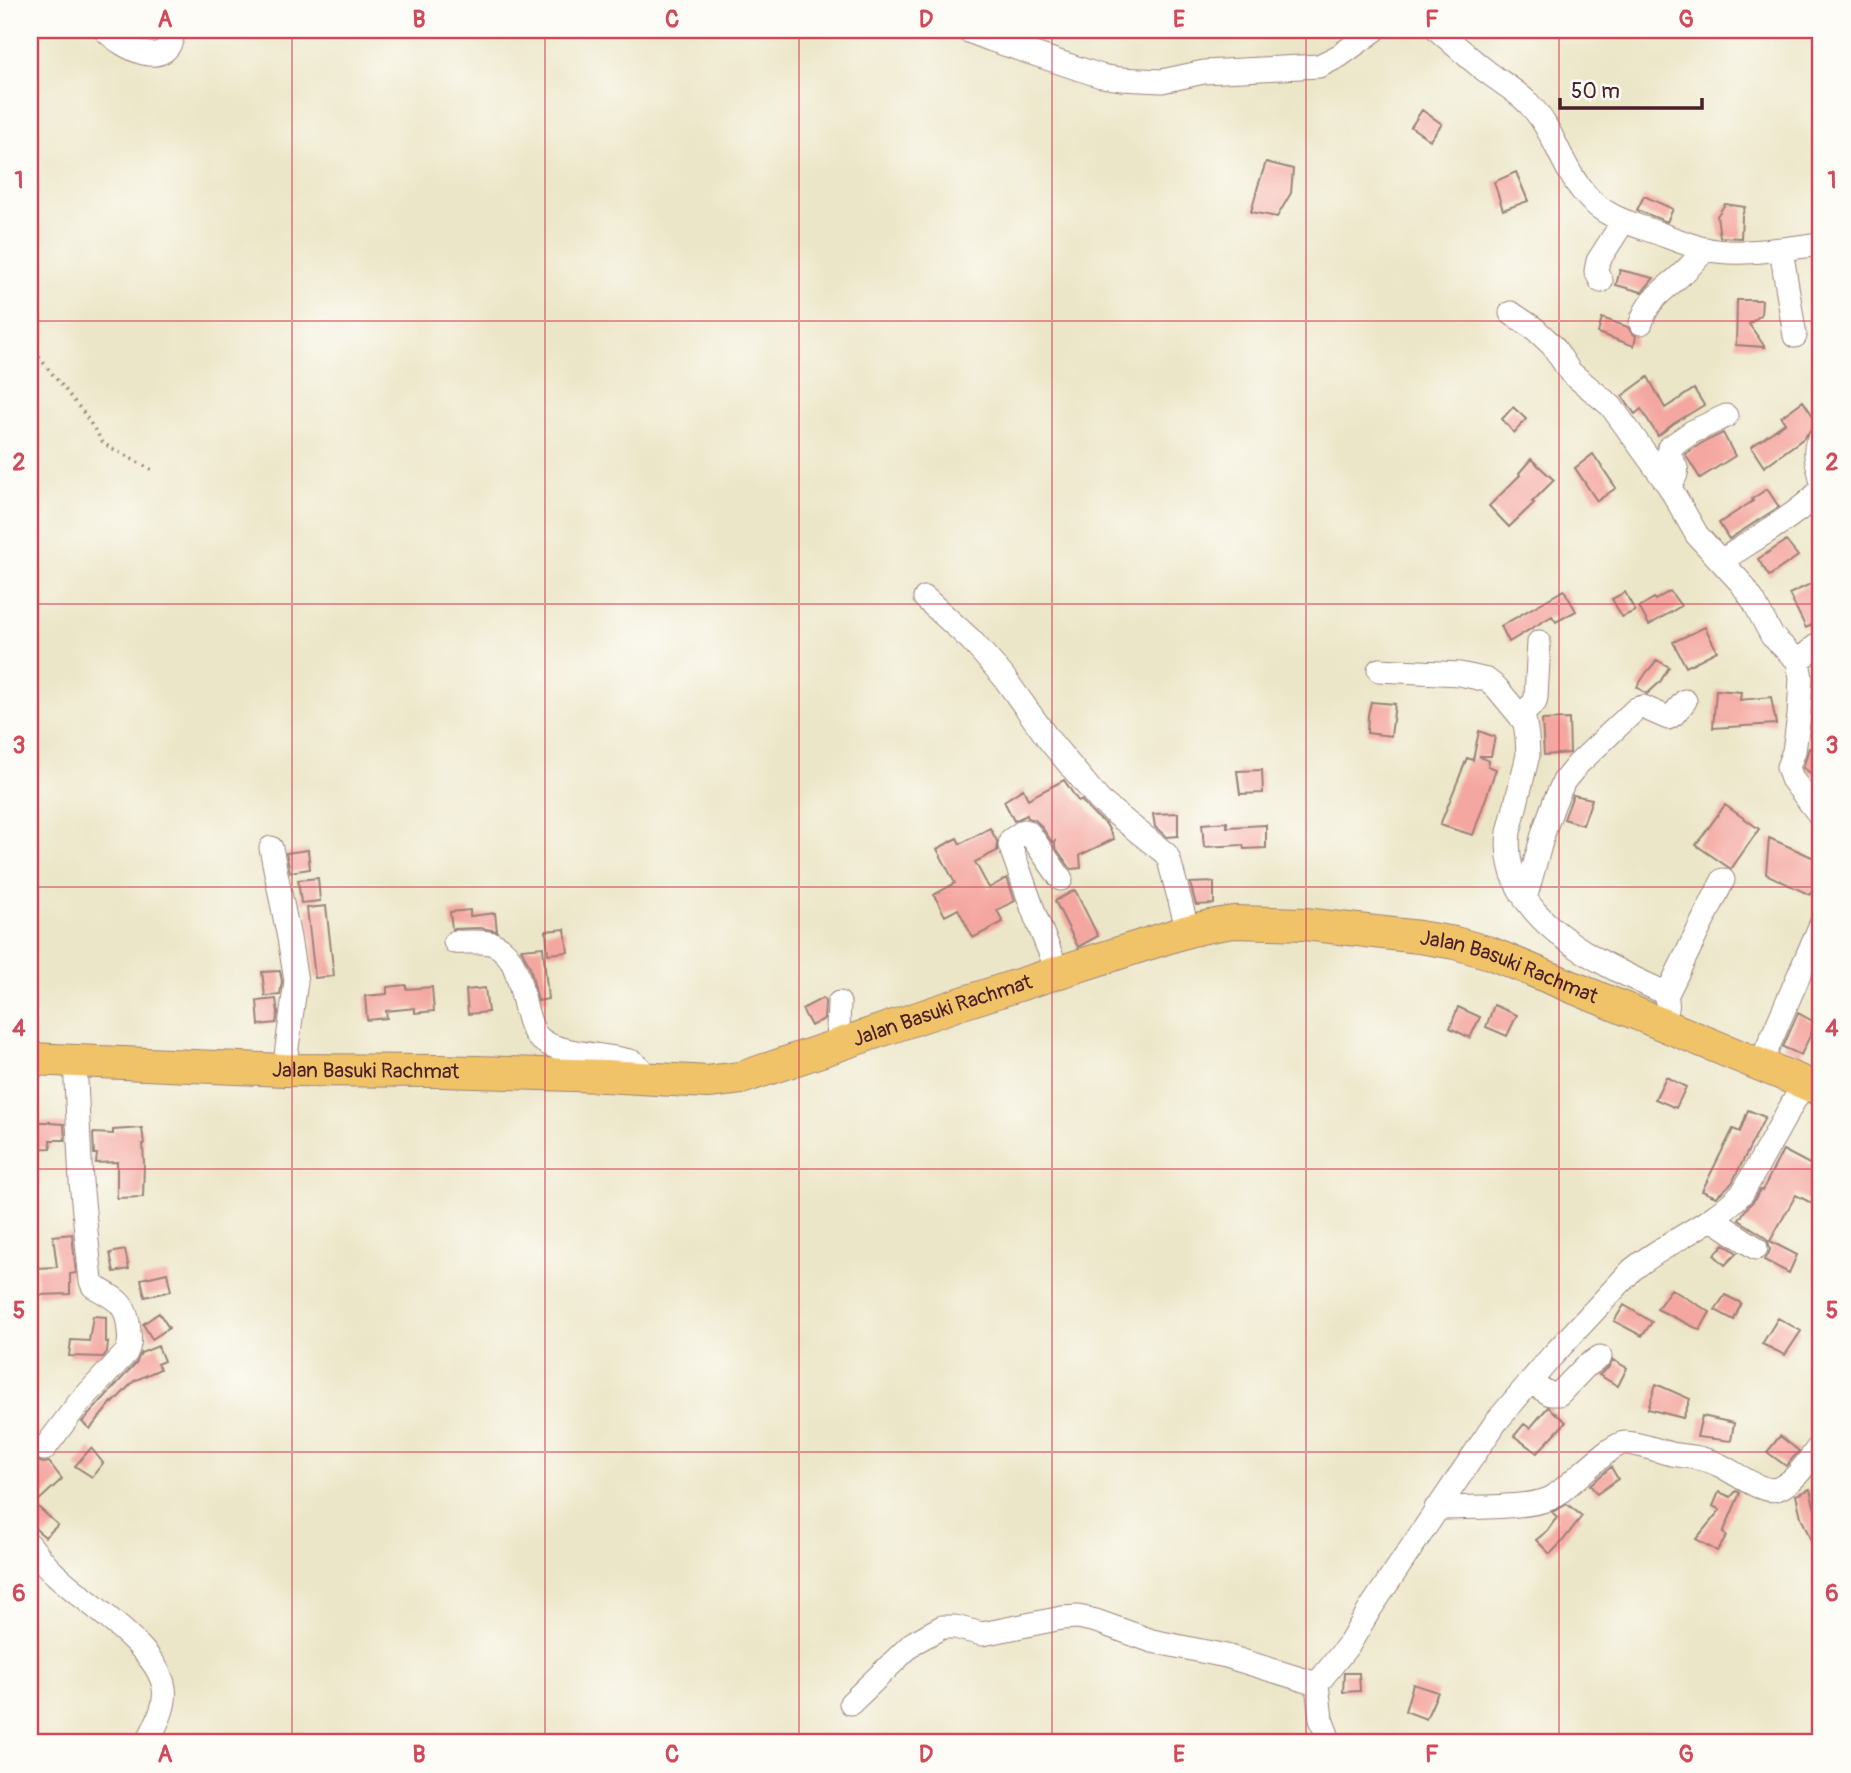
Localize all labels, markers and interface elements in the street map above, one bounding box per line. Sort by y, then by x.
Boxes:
text: A [158,5,173,34]
text: B [412,5,426,34]
text: C [665,5,679,34]
text: D [919,5,933,34]
text: E [1173,5,1185,34]
text: F [1425,5,1439,34]
text: G [1678,5,1694,34]
scale bar [1560,66,1702,110]
text: 50 m [1571,78,1620,105]
text: 1 [15,166,24,195]
text: 1 [1828,166,1837,195]
text: 2 [13,448,26,477]
text: 2 [1826,448,1839,477]
text: 3 [13,731,25,760]
text: 3 [1826,731,1838,760]
street label: Jalan Basuki Rachmat [1418,924,1603,1010]
street label: Jalan Basuki Rachmat [849,968,1036,1053]
text: 4 [12,1014,26,1043]
text: 4 [1825,1014,1839,1043]
street label: Jalan Basuki Rachmat [271,1056,460,1085]
text: 5 [13,1296,25,1325]
text: 5 [1826,1296,1838,1325]
text: 6 [12,1579,26,1608]
text: 6 [1825,1579,1839,1608]
text: A [158,1740,173,1769]
text: B [412,1740,426,1769]
text: C [665,1740,679,1769]
text: D [919,1740,933,1769]
text: E [1173,1740,1185,1769]
text: F [1425,1740,1439,1769]
text: G [1678,1740,1694,1769]

